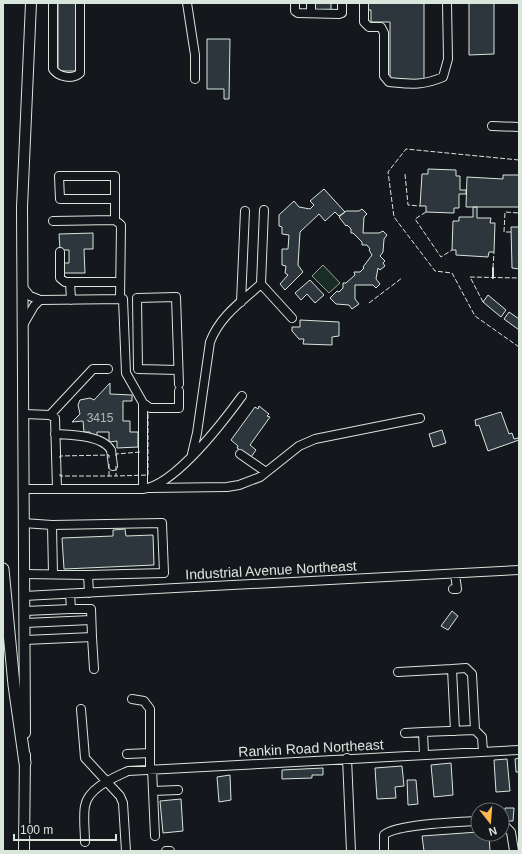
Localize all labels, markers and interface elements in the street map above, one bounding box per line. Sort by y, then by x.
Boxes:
house number: 3415 [87,411,114,425]
street label: Industrial Avenue Northeast [185,558,357,582]
street label: Rankin Road Northeast [238,736,384,760]
north arrow [470,802,510,842]
scale bar [14,816,116,842]
text: 100 m [20,823,53,837]
text: N [487,825,498,838]

